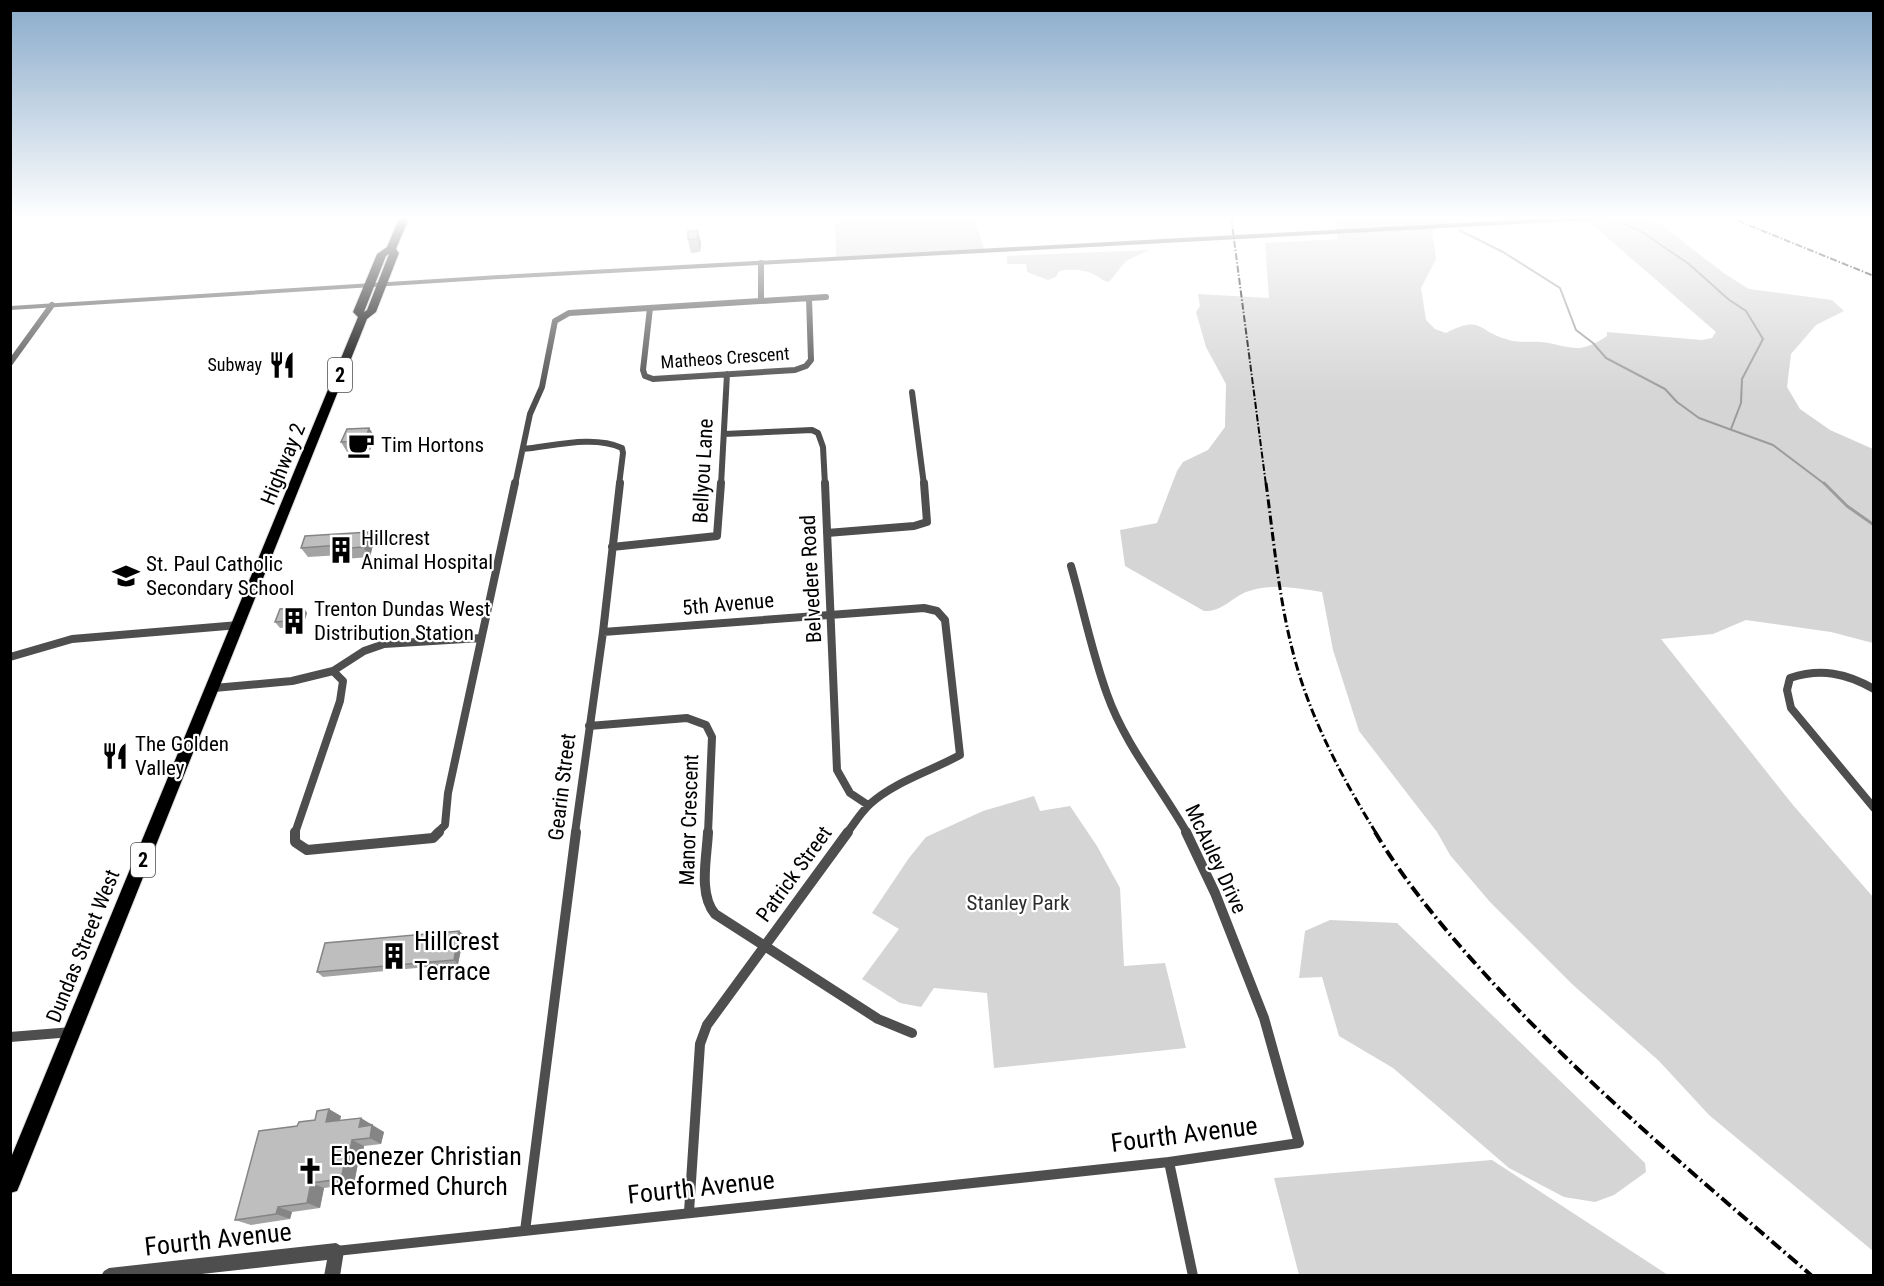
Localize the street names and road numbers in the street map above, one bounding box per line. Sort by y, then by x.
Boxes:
street label: Matheos Crescent [660,343,790,372]
road number: 2 [328,358,352,392]
street label: Bellyou Lane [688,418,718,524]
street label: Highway 2 [256,420,310,508]
street label: Belvedere Road [796,514,826,644]
street label: 5th Avenue [681,588,775,620]
street label: Gearin Street [544,732,580,842]
street label: Manor Crescent [675,754,703,886]
street label: McAuley Drive [1180,801,1252,918]
street label: Patrick Street [751,822,837,926]
road number: 2 [131,843,155,877]
street label: Dundas Street West [41,866,125,1026]
street label: Fourth Avenue [1109,1110,1259,1158]
street label: Fourth Avenue [626,1164,776,1210]
street label: Fourth Avenue [143,1216,293,1262]

